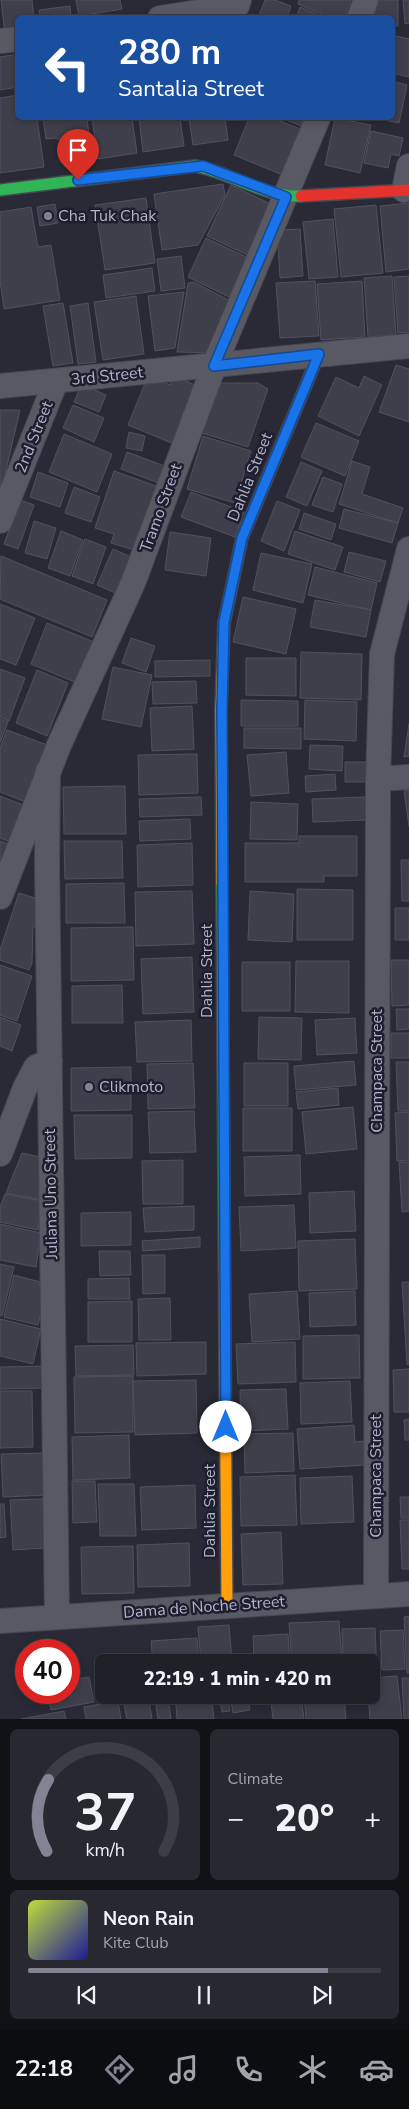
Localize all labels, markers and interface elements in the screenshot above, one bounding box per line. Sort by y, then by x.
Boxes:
text: 280 m [118,29,221,76]
icon: left [35,35,100,100]
text: Santalia Street [118,74,264,104]
pin [57,129,99,180]
icon: arrive [64,136,92,164]
place label: Cha Tuk Chak [58,205,157,227]
marker: Cha Tuk Chak [42,210,54,222]
street label: 3rd Street [70,361,145,391]
street label: 2nd Street [10,397,59,476]
street label: Dahlia Street [222,429,278,525]
street label: Tramo Street [135,460,187,555]
street label: Dahlia Street [196,924,218,1018]
street label: Champaca Street [366,1009,388,1133]
place label: Clikmoto [99,1076,163,1098]
marker: Clikmoto [83,1081,95,1093]
street label: Juliana Uno Street [39,1128,63,1260]
position arrow [199,1400,251,1452]
street label: Champaca Street [365,1414,387,1538]
street label: Dahlia Street [199,1464,221,1558]
street label: Dama de Noche Street [122,1590,286,1624]
speed limit sign: 40 [15,1639,80,1704]
text: 22:19 · 1 min · 420 m [144,1666,331,1692]
text: Climate [228,1768,283,1790]
text: 37 [74,1777,136,1848]
text: 20° [274,1793,334,1844]
text: − [228,1800,244,1838]
text: + [364,1800,381,1838]
text: km/h [85,1838,124,1862]
text: Neon Rain [103,1906,194,1932]
text: Kite Club [103,1932,169,1954]
icon: previous [73,1981,101,2009]
icon: pause [190,1981,218,2009]
icon: next [308,1981,336,2009]
icon: directions [102,2052,137,2087]
icon: music [166,2052,201,2087]
icon: phone [231,2052,266,2087]
icon: climate [295,2052,330,2087]
icon: car [359,2052,394,2087]
text: 22:18 [15,2054,73,2084]

